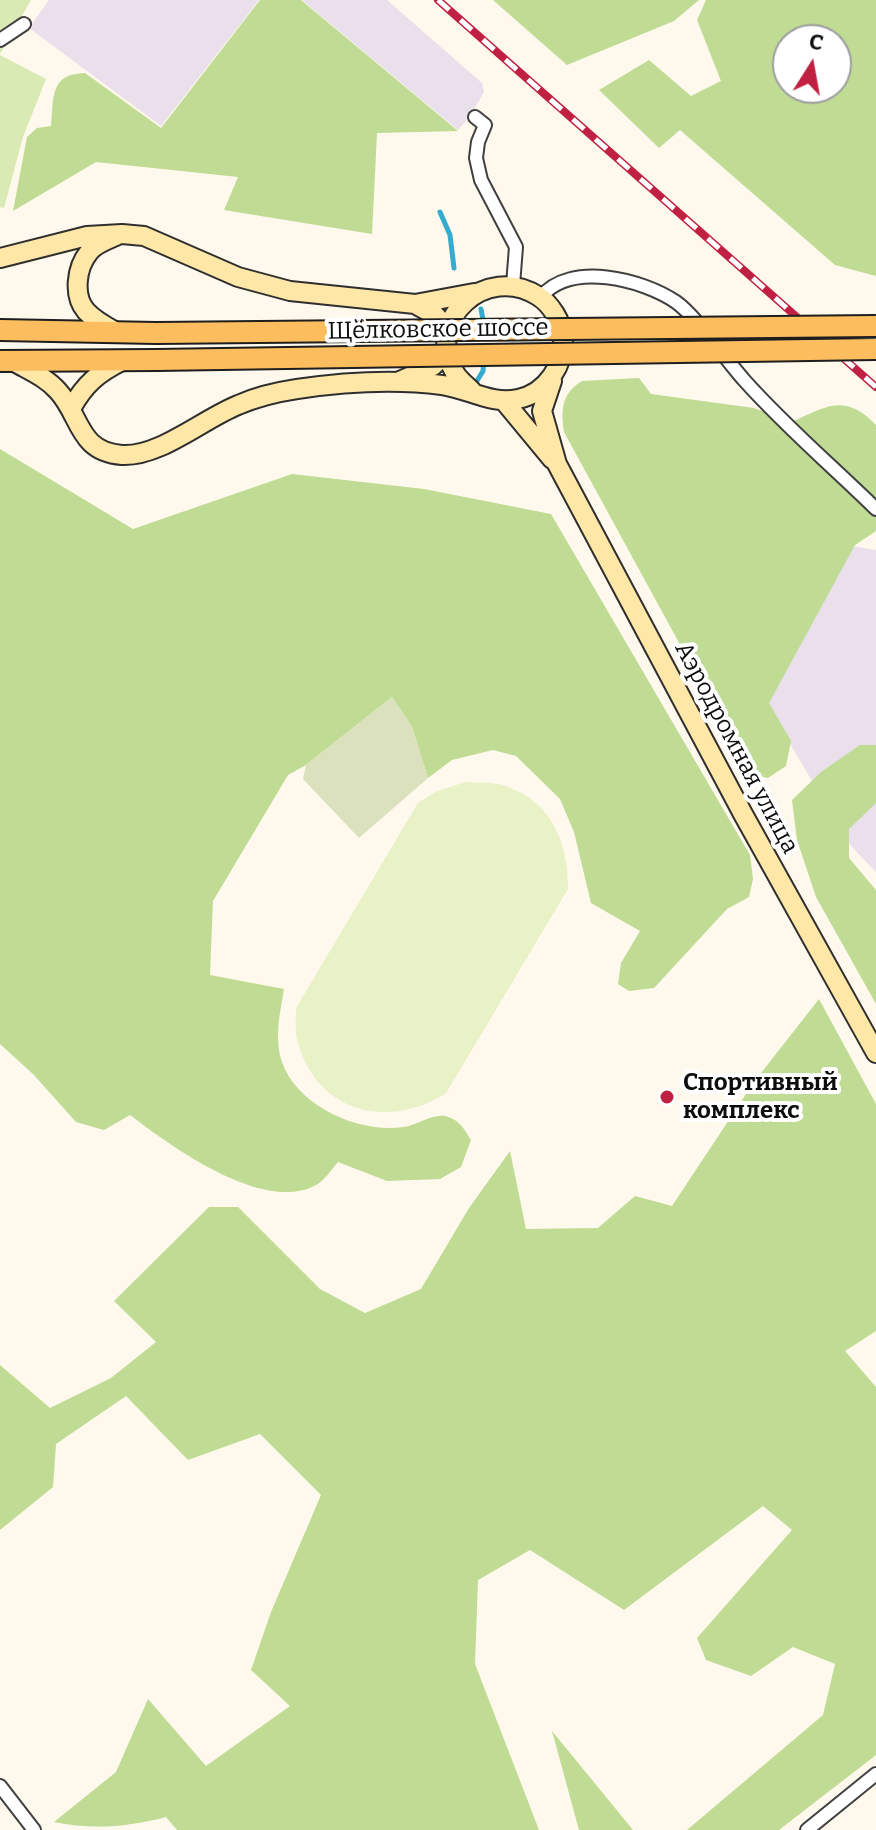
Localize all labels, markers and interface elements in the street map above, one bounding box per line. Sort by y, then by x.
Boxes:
north arrow [772,24,852,104]
text: С [807,27,826,56]
street label: Щёлковское шоссе [327,314,549,346]
street label: Аэродромная улица [668,637,804,859]
place label: Спортивный комплекс [683,1069,838,1125]
marker: Спортивный комплекс [658,1088,676,1106]

